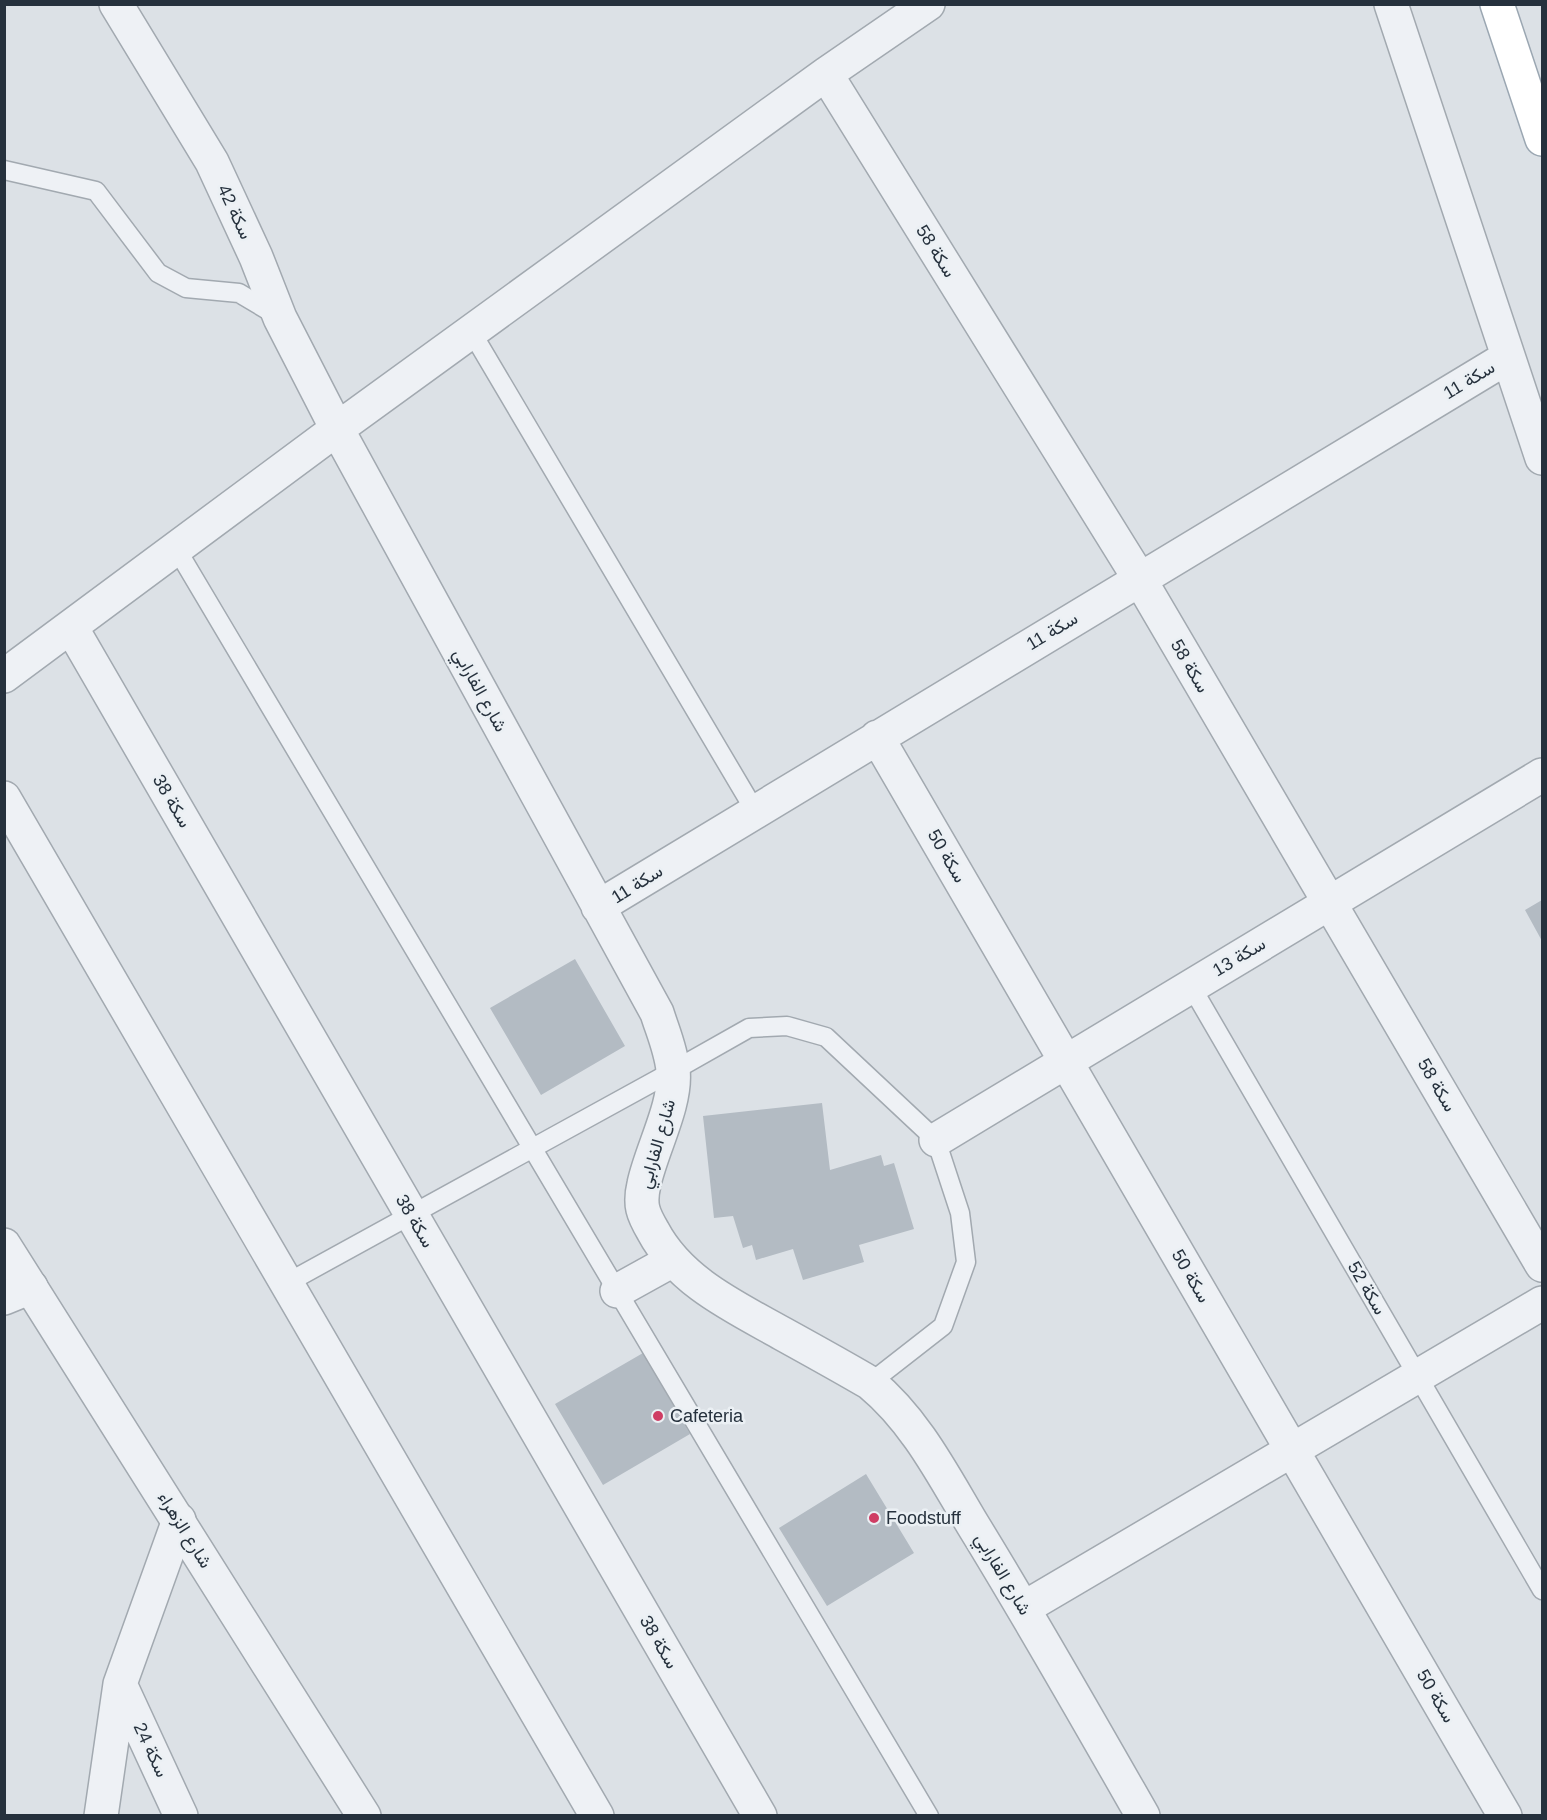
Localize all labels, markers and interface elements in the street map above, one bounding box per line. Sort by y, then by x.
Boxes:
street label: سكة 42 [214,182,256,242]
street label: سكة 58 [912,221,960,281]
street label: سكة 11 [1440,357,1498,403]
street label: سكة 11 [1023,608,1081,654]
street label: سكة 58 [1167,636,1213,696]
street label: شارع الفارابي [445,645,511,738]
street label: سكة 38 [149,771,195,831]
street label: سكة 50 [924,826,970,886]
street label: سكة 11 [608,861,666,907]
street label: سكة 13 [1209,934,1269,980]
street label: سكة 58 [1414,1055,1460,1115]
street label: شارع الفارابي [635,1097,684,1192]
street label: سكة 38 [392,1191,438,1251]
street label: سكة 50 [1168,1246,1214,1306]
street label: سكة 52 [1344,1258,1390,1318]
place label: Cafeteria [670,1406,744,1426]
marker: Cafeteria [651,1409,665,1423]
street label: شارع الزهراء [152,1488,216,1573]
place label: Foodstuff [886,1508,962,1528]
marker: Foodstuff [867,1511,881,1525]
street label: شارع الفارابي [966,1529,1035,1621]
street label: سكة 38 [636,1612,682,1672]
street label: سكة 50 [1413,1666,1459,1726]
street label: سكة 24 [130,1720,172,1780]

